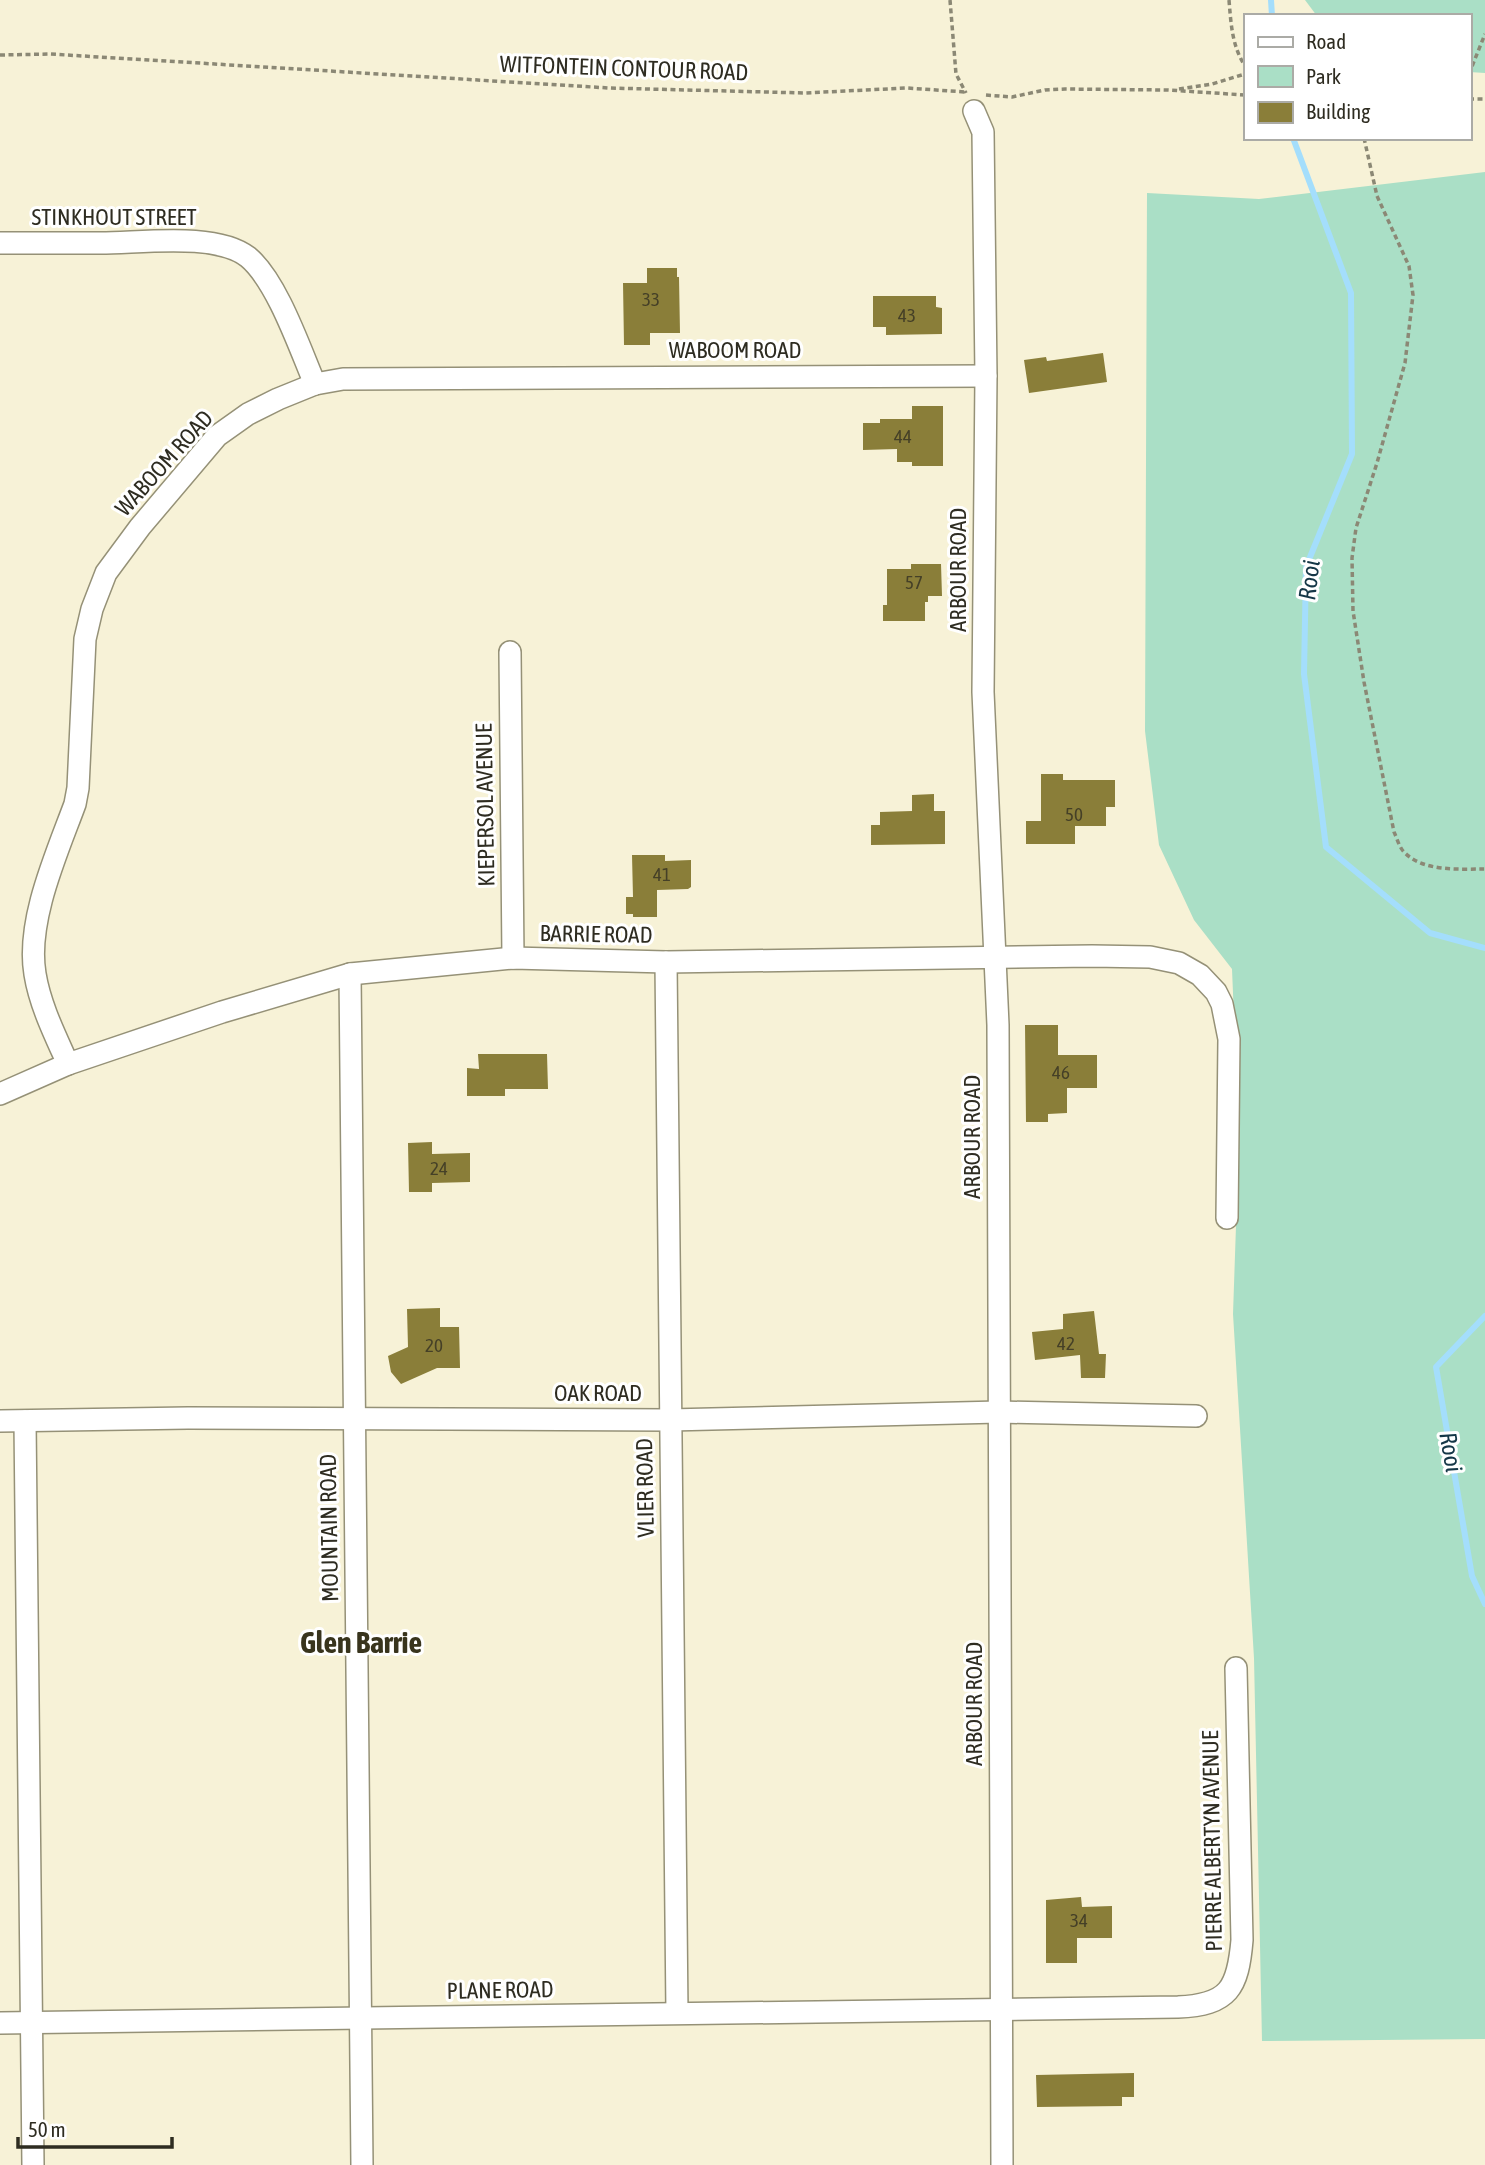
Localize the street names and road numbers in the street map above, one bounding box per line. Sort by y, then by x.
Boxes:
street label: WITFONTEIN CONTOUR ROAD [499,51,749,85]
street label: STINKHOUT STREET [31,204,197,230]
street label: WABOOM ROAD [669,337,801,363]
street label: WABOOM ROAD [110,405,218,521]
street label: ARBOUR ROAD [945,508,971,632]
street label: KIEPERSOL AVENUE [471,723,499,887]
street label: BARRIE ROAD [539,920,653,948]
street label: ARBOUR ROAD [959,1075,985,1199]
street label: OAK ROAD [554,1380,642,1406]
street label: VLIER ROAD [631,1438,659,1538]
street label: MOUNTAIN ROAD [315,1454,343,1602]
street label: ARBOUR ROAD [961,1642,987,1766]
street label: PIERRE ALBERTYN AVENUE [1197,1730,1227,1952]
street label: PLANE ROAD [446,1976,554,2004]

